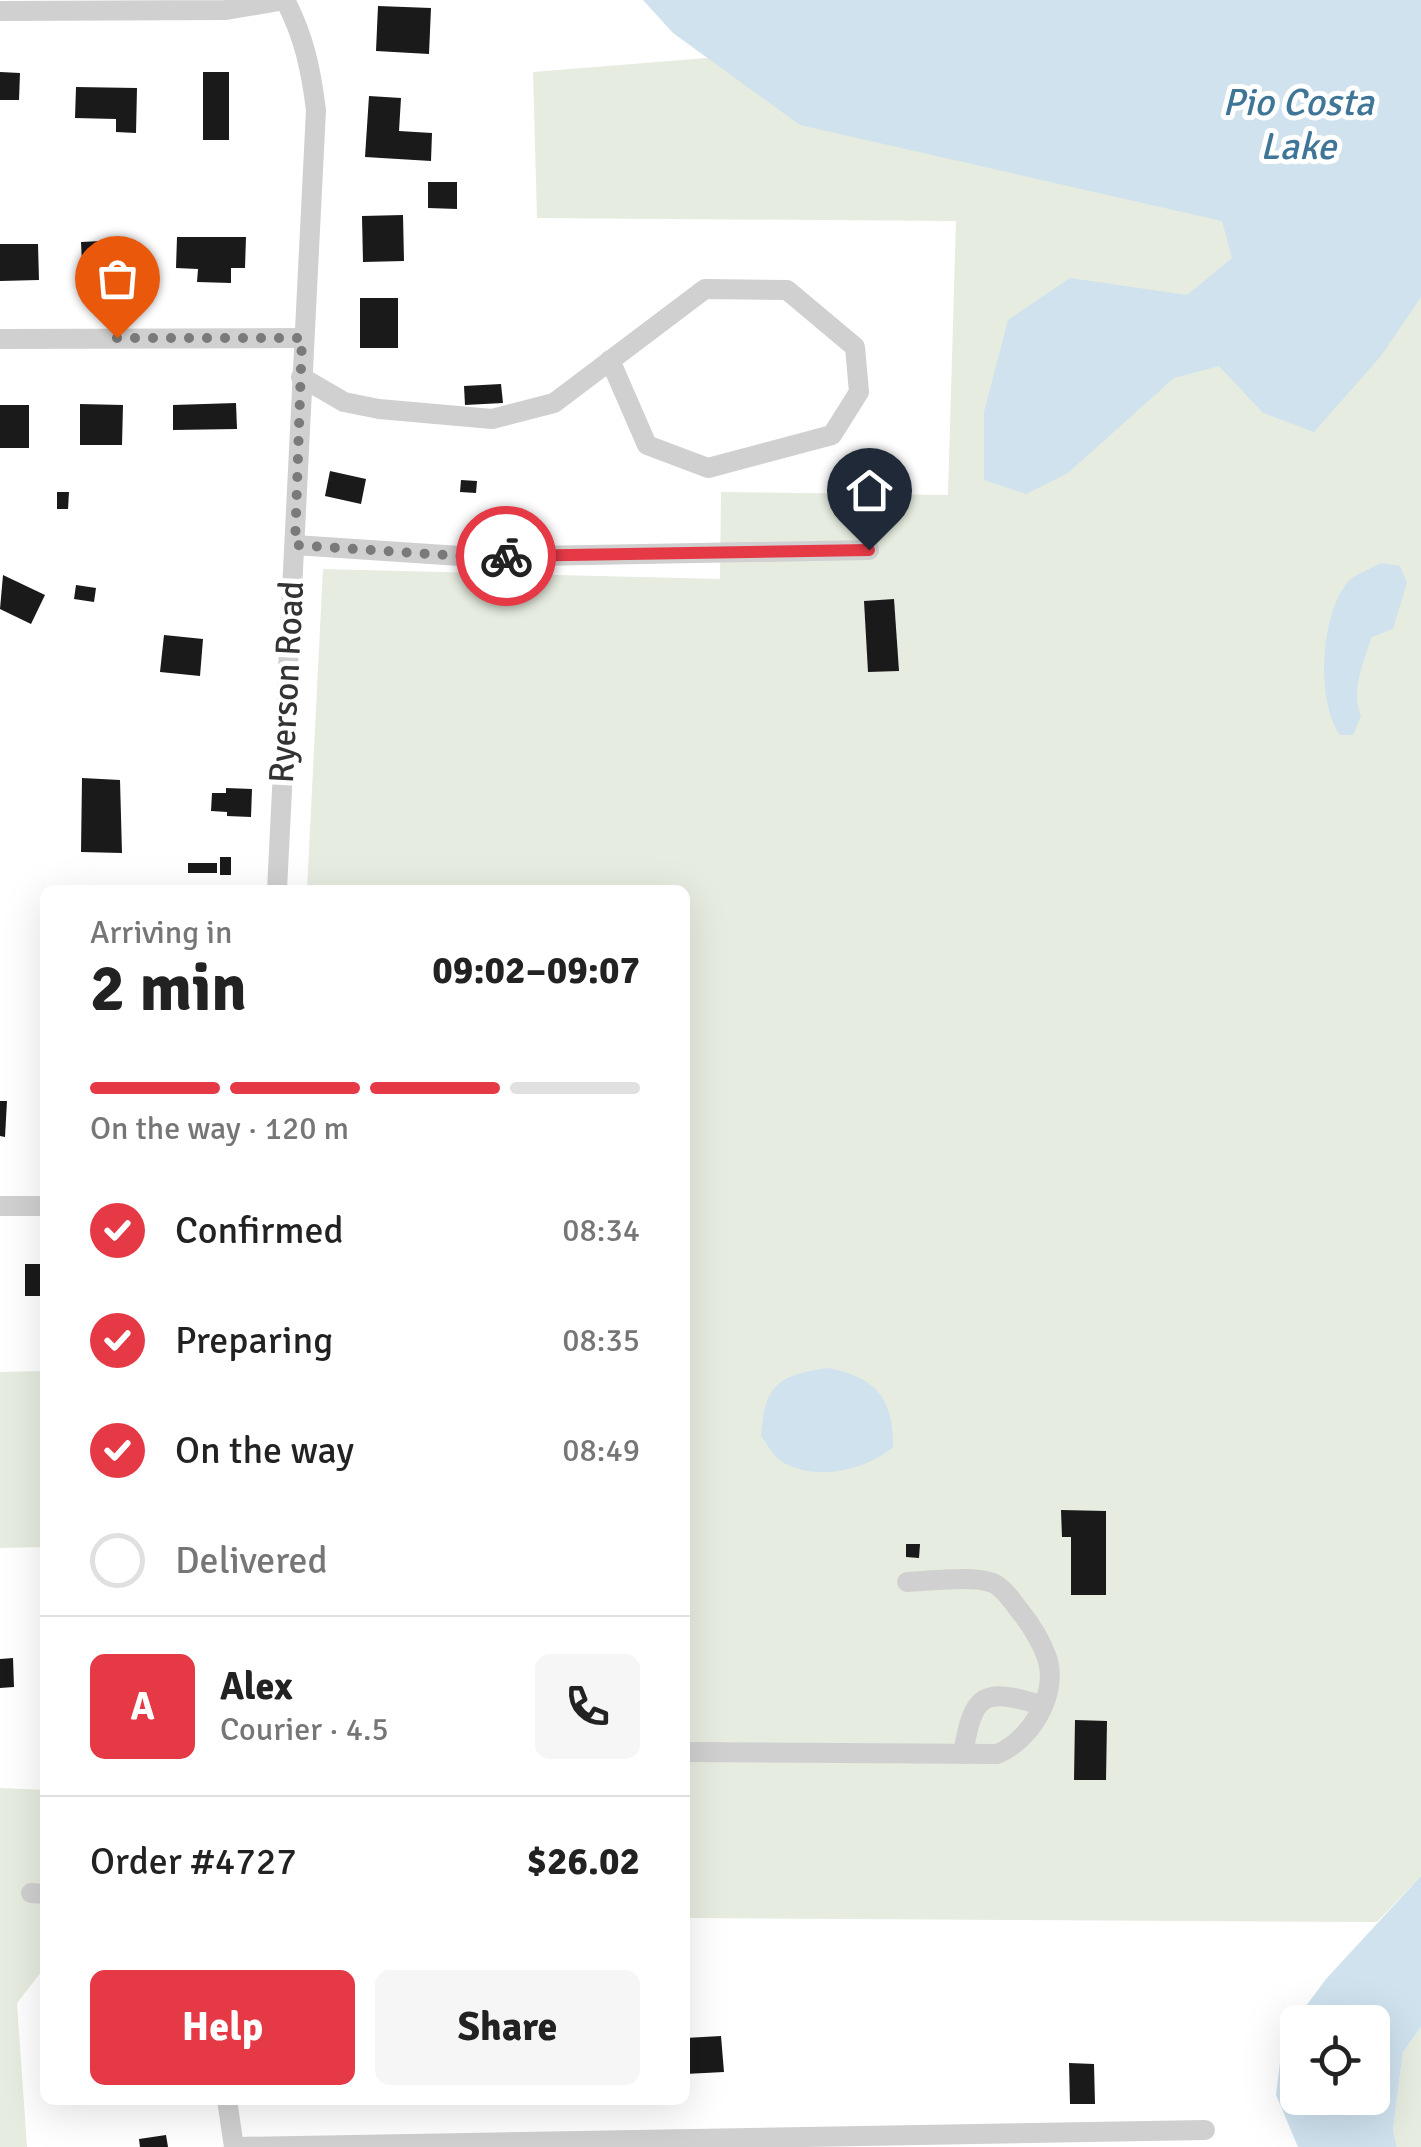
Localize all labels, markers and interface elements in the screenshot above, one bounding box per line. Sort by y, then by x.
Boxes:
water label: Pio Costa Lake [1222,79,1376,170]
pin [75,236,160,339]
icon: bag [90,251,145,306]
pin [827,448,912,551]
icon: home [842,463,897,518]
courier [456,506,556,606]
icon: bike [479,529,534,584]
street label: Ryerson Road [260,580,313,784]
text: Arriving in [90,913,232,952]
text: 09:02–09:07 [432,947,640,994]
text: 2 min [90,949,247,1029]
text: On the way · 120 m [90,1109,349,1148]
icon: check [90,1203,145,1258]
text: Confirmed [175,1207,344,1254]
text: 08:34 [562,1211,640,1250]
icon: check [90,1313,145,1368]
text: Preparing [175,1317,333,1364]
text: 08:35 [562,1321,640,1360]
icon: check [90,1423,145,1478]
text: On the way [175,1427,354,1474]
text: 08:49 [562,1431,640,1470]
text: Delivered [175,1537,328,1584]
button: phone [535,1654,640,1759]
text: Alex [220,1663,293,1710]
text: A [130,1683,155,1730]
text: Courier · 4.5 [220,1710,389,1749]
text: Order #4727 [90,1838,297,1885]
text: $26.02 [527,1838,640,1885]
button: Help [90,1970,355,2085]
button: Share [375,1970,640,2085]
map controls [1280,2005,1390,2115]
button: locate [1280,2005,1390,2115]

